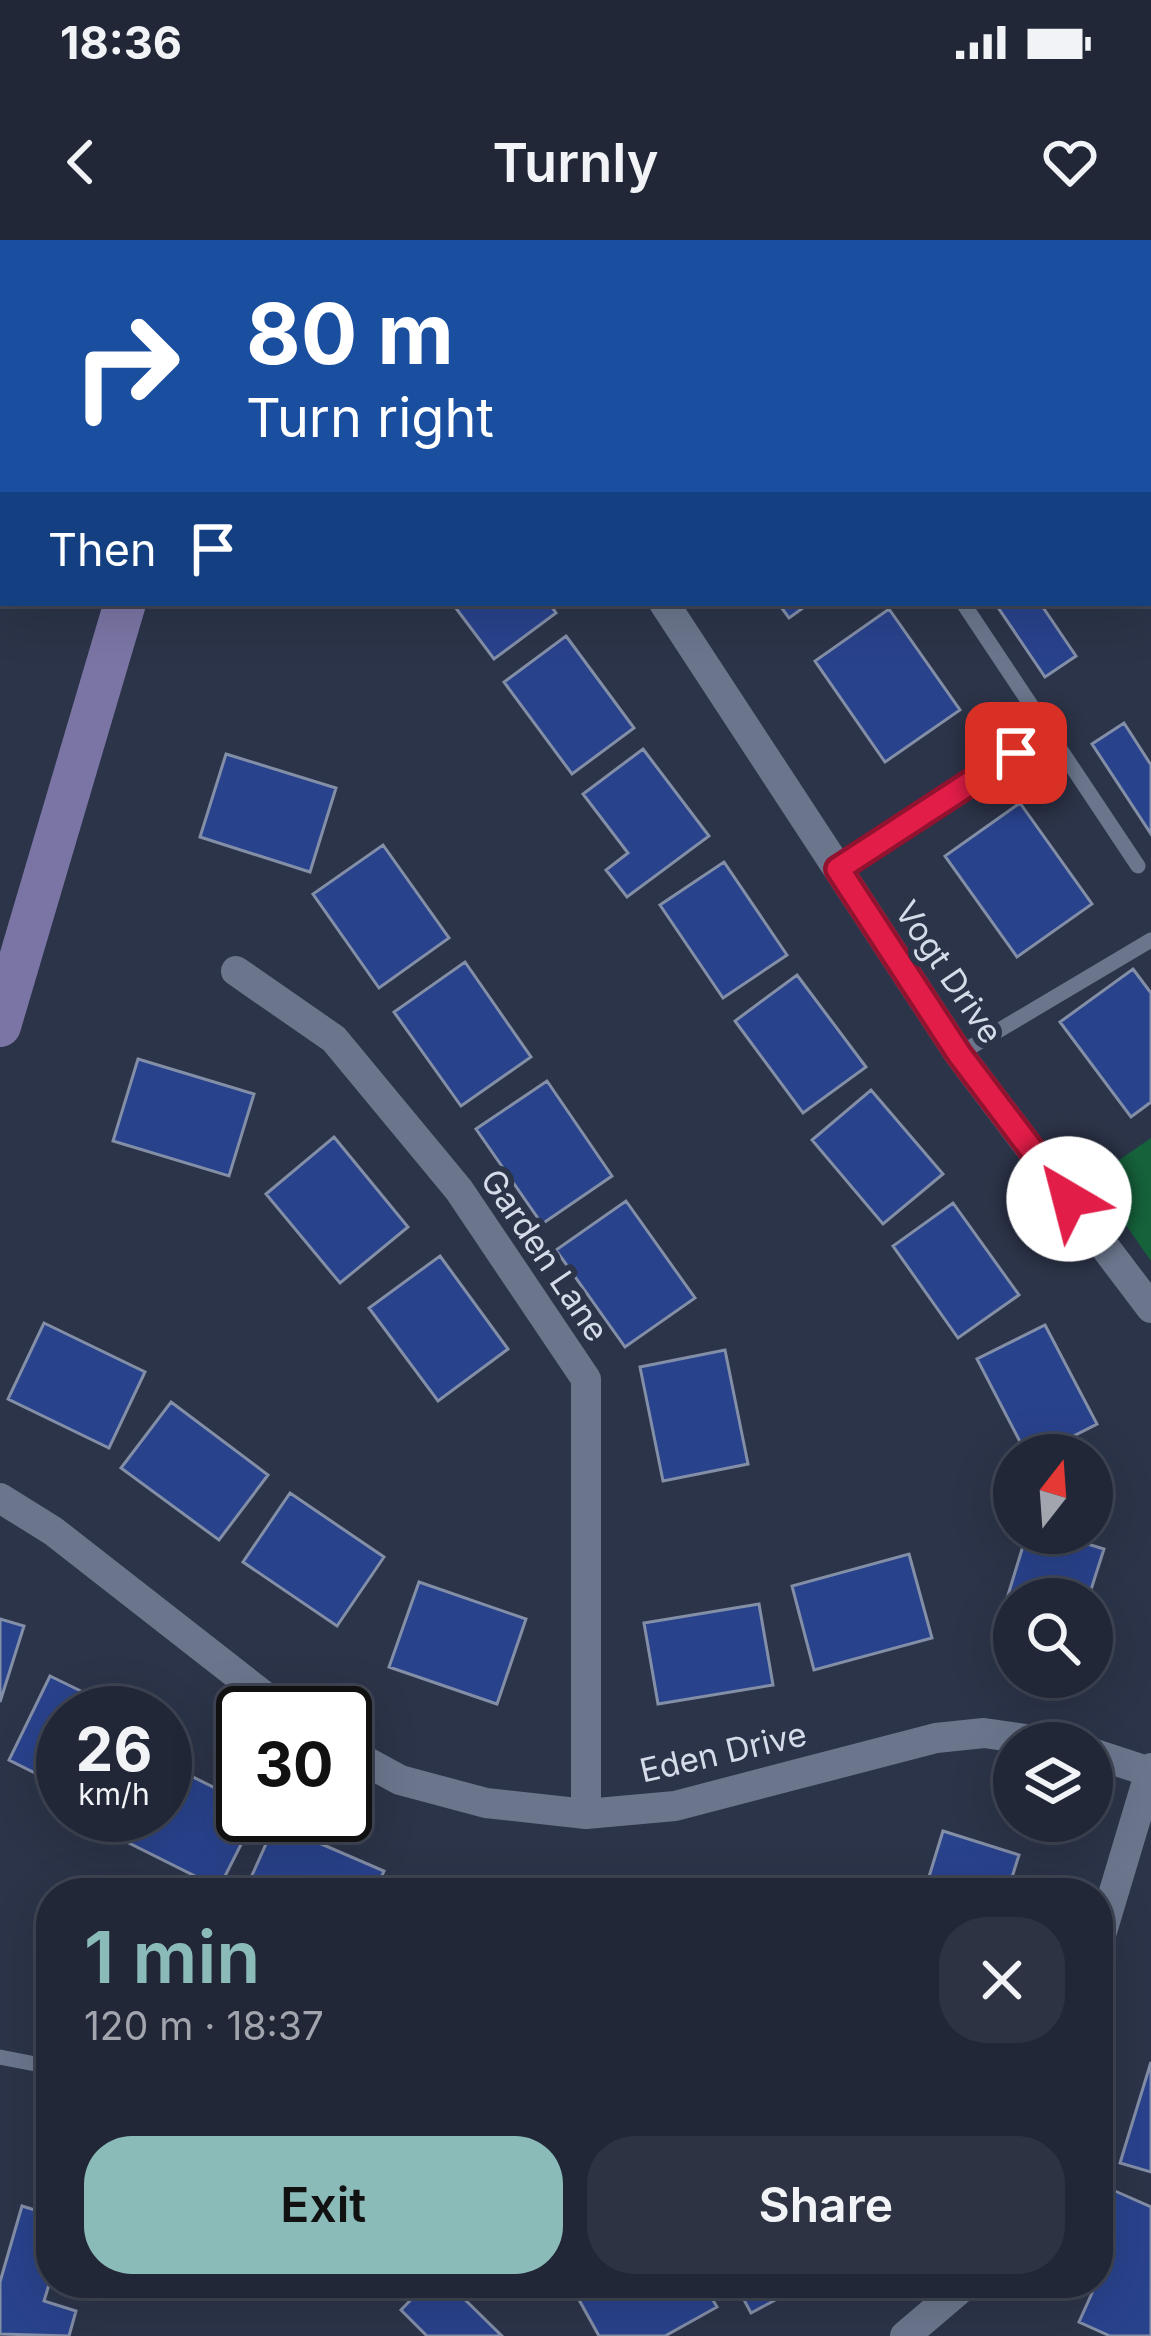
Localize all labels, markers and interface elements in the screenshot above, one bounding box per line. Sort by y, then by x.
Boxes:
text: 18:36 [60,15,182,70]
icon: back [48,129,114,195]
icon: heart [1037,129,1103,195]
text: Turnly [492,130,659,195]
text: 80 m [246,283,454,384]
icon: right [48,288,204,444]
text: Turn right [246,385,494,450]
icon: arrive [180,516,246,582]
text: Then [48,522,156,577]
pin [965,702,1067,804]
icon: arrive [983,720,1049,786]
street label: Vogt Drive [887,893,1011,1051]
position arrow [1006,1136,1132,1262]
street label: Garden Lane [473,1161,617,1349]
north arrow [993,1434,1113,1554]
map controls [993,1434,1113,1842]
button: search [993,1578,1113,1698]
speed limit sign: 30 [216,1686,372,1842]
text: 26 [76,1713,152,1785]
street label: Eden Drive [636,1713,810,1791]
button: layers [993,1722,1113,1842]
text: km/h [78,1776,150,1812]
text: 1 min [84,1913,260,2000]
button: close [939,1917,1065,2043]
text: 120 m · 18:37 [84,2002,324,2049]
button: Exit [84,2136,563,2274]
button: Share [587,2136,1065,2274]

